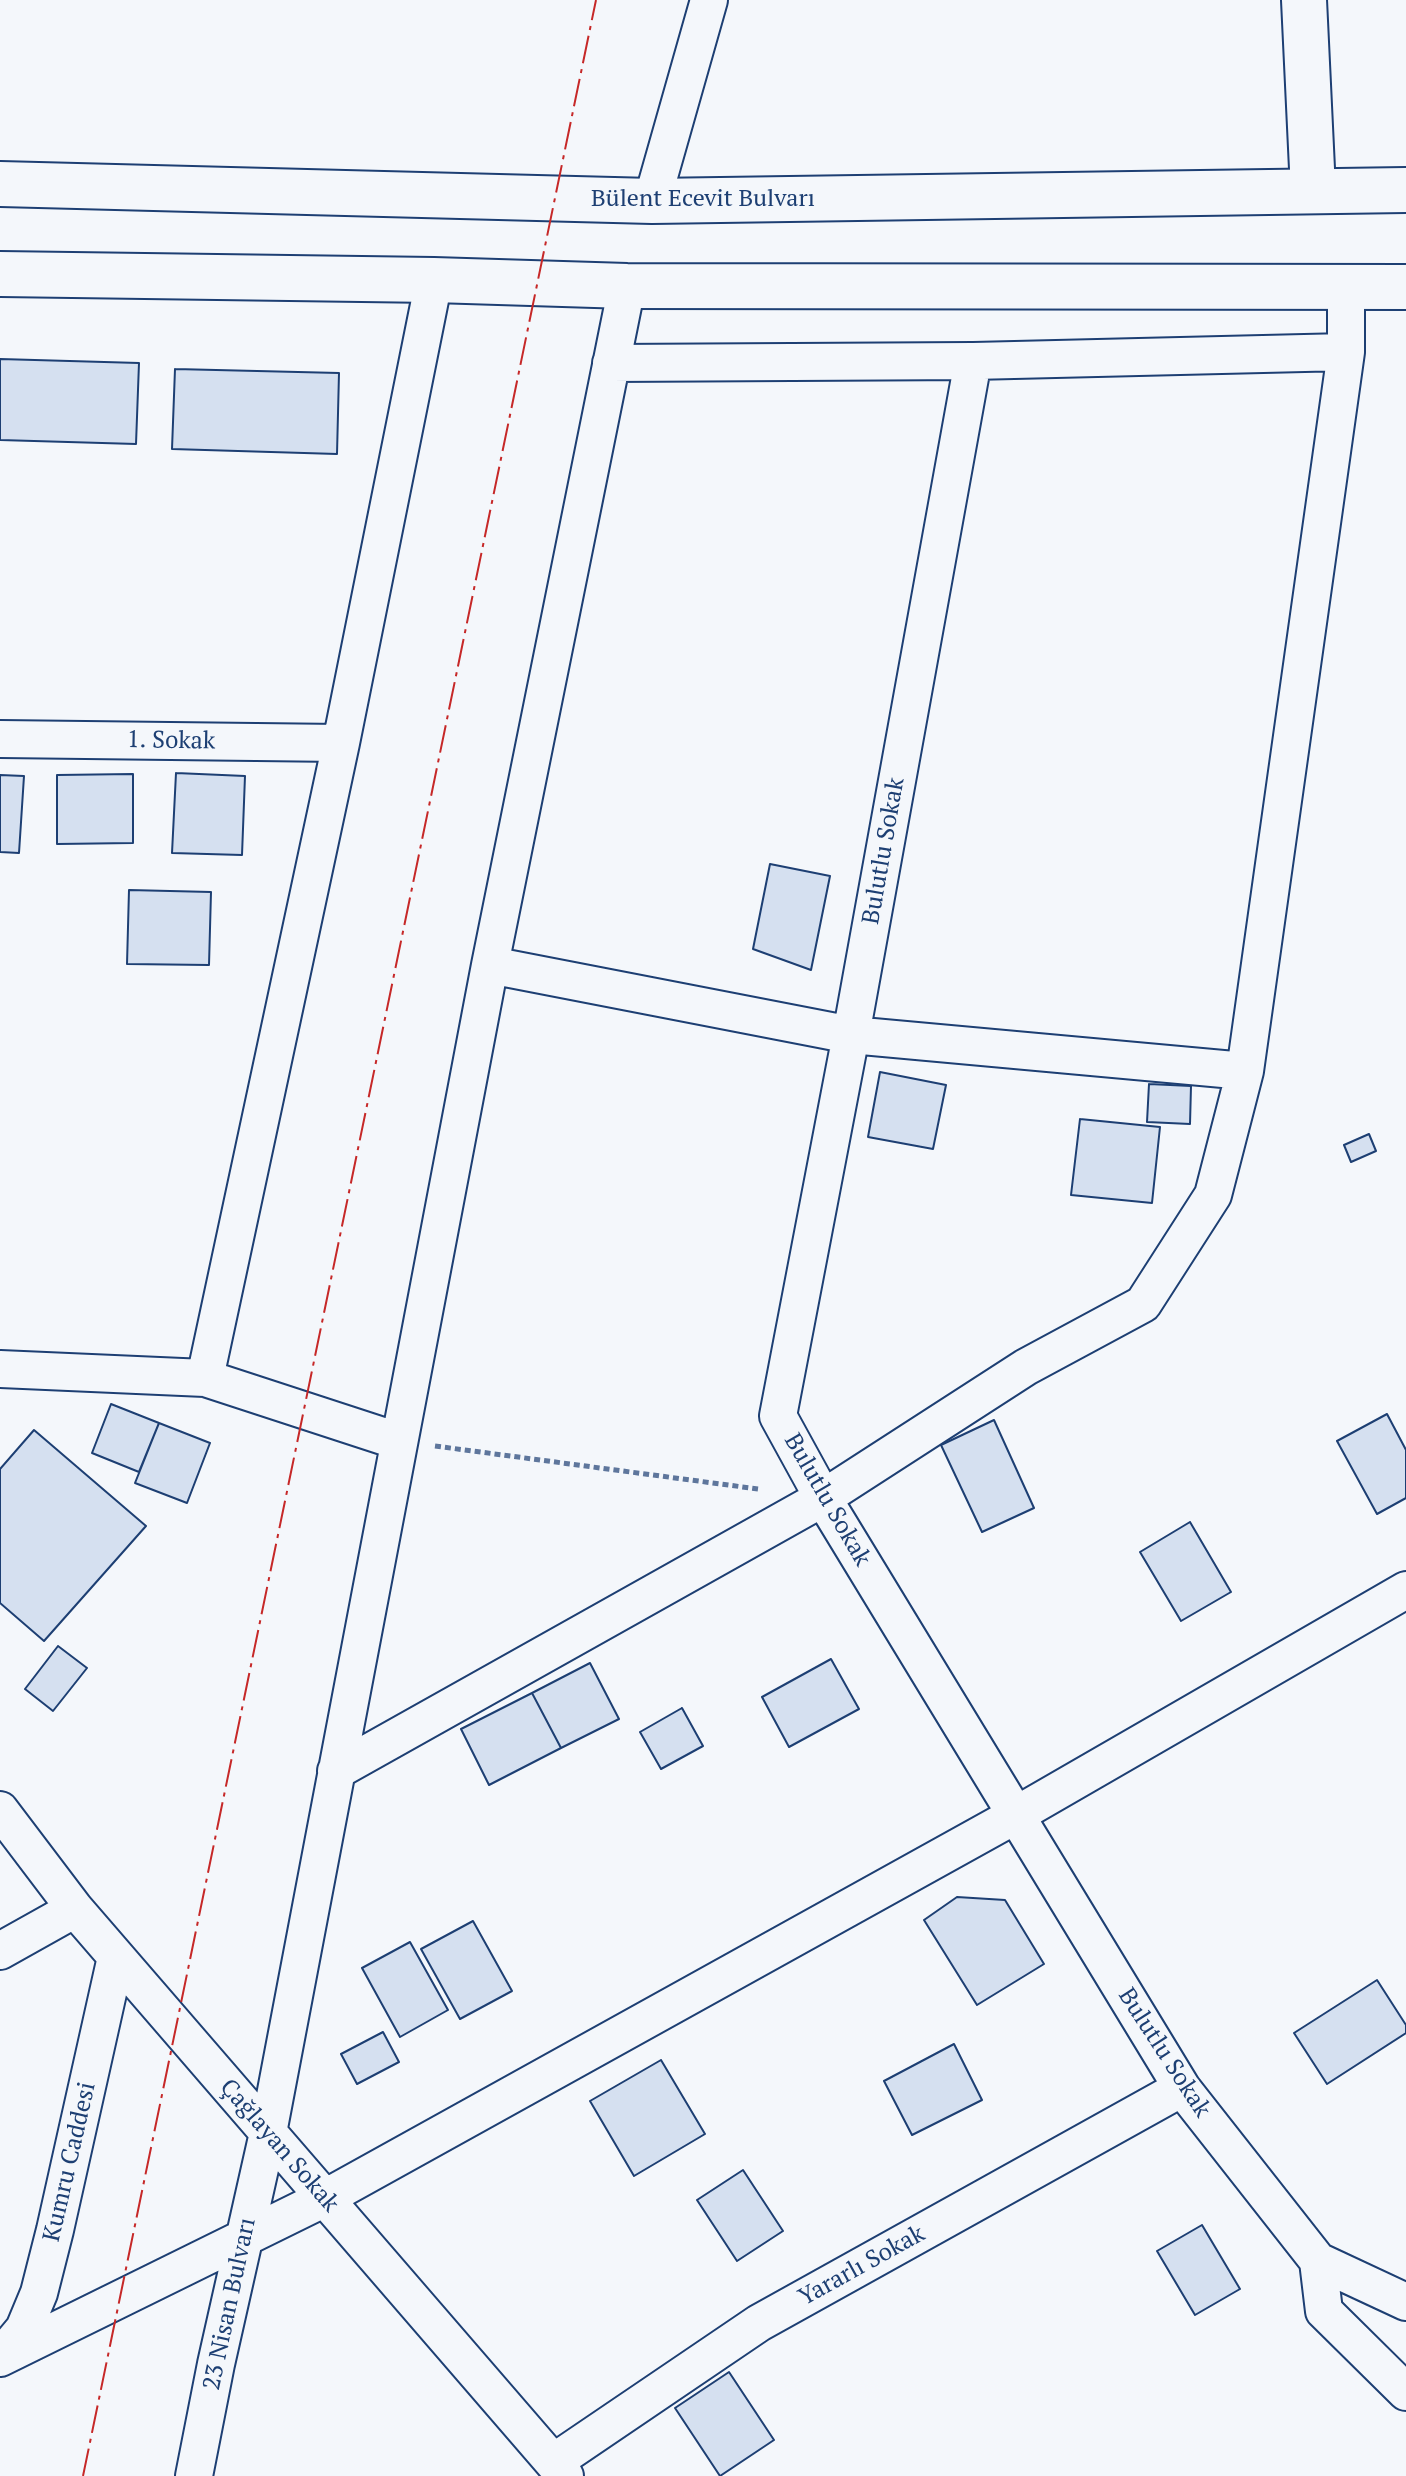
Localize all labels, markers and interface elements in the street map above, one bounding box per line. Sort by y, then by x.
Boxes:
street label: Bülent Ecevit Bulvarı [591,185,815,213]
street label: 1. Sokak [127,726,215,756]
street label: Bulutlu Sokak [857,775,911,927]
street label: Bulutlu Sokak [777,1429,877,1571]
street label: Bulutlu Sokak [1112,1983,1216,2123]
street label: Çağlayan Sokak [213,2074,345,2218]
street label: Kumru Caddesi [38,2079,102,2245]
street label: 23 Nisan Bulvarı [198,2215,262,2393]
street label: Yararlı Sokak [794,2220,930,2312]

